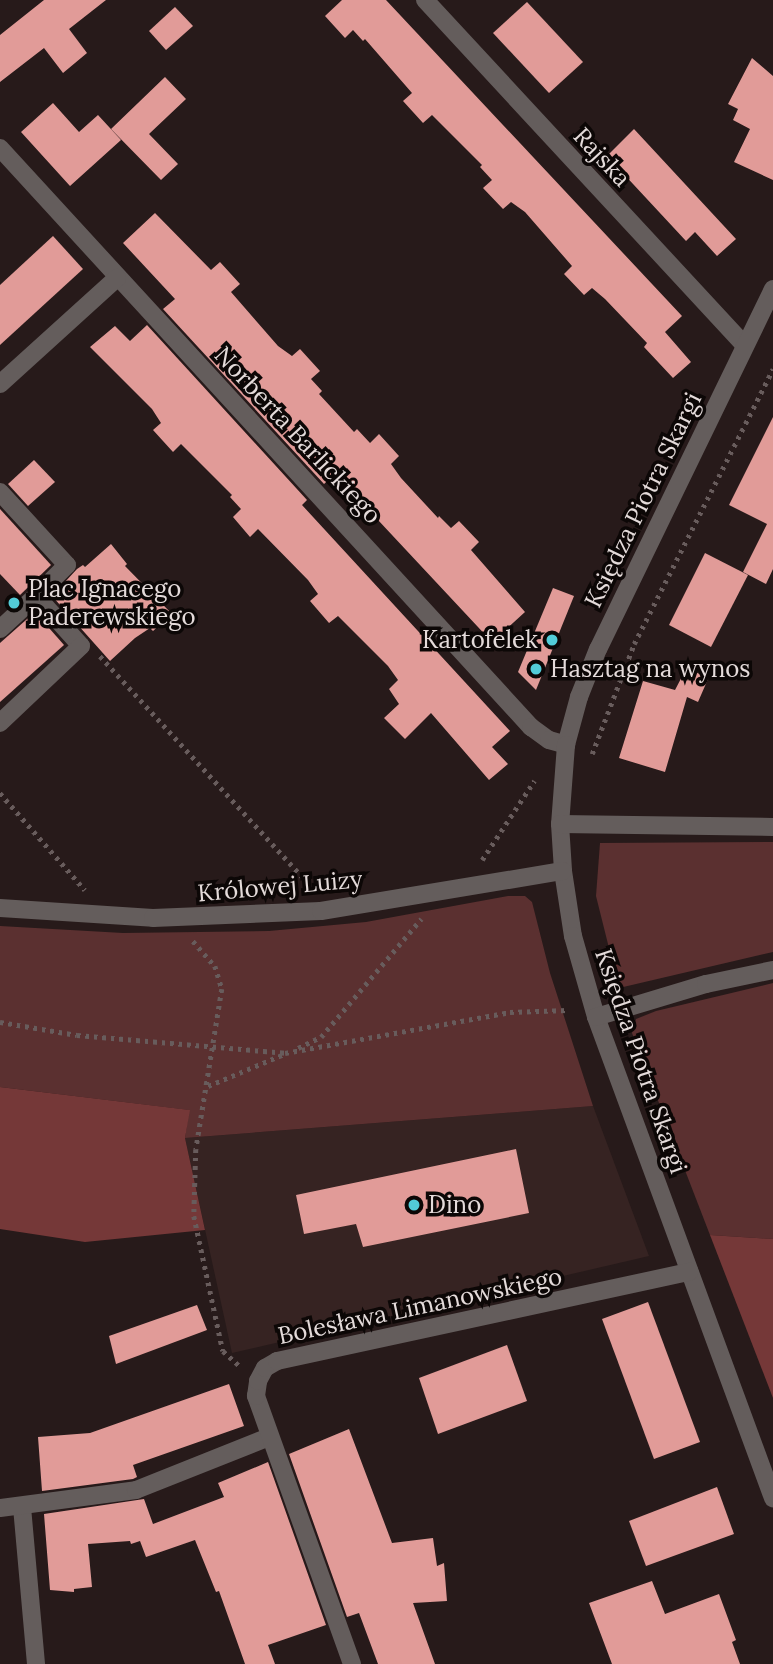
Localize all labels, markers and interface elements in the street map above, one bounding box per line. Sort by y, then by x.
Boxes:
street label: Rajska [568,122,636,192]
street label: Norberta Barlickiego [209,341,387,529]
street label: Księdza Piotra Skargi [578,388,708,612]
place label: Plac Ignacego Paderewskiego [28,575,195,631]
marker: Plac Ignacego Paderewskiego [6,595,22,611]
place label: Kartofelek [422,626,538,654]
marker: Kartofelek [544,632,560,648]
place label: Hasztag na wynos [550,655,750,683]
marker: Hasztag na wynos [528,661,544,677]
street label: Królowej Luizy [196,864,364,908]
street label: Księdza Piotra Skargi [589,945,693,1177]
place label: Dino [428,1191,481,1219]
marker: Dino [406,1197,422,1213]
street label: Bolesława Limanowskiego [275,1262,565,1350]

